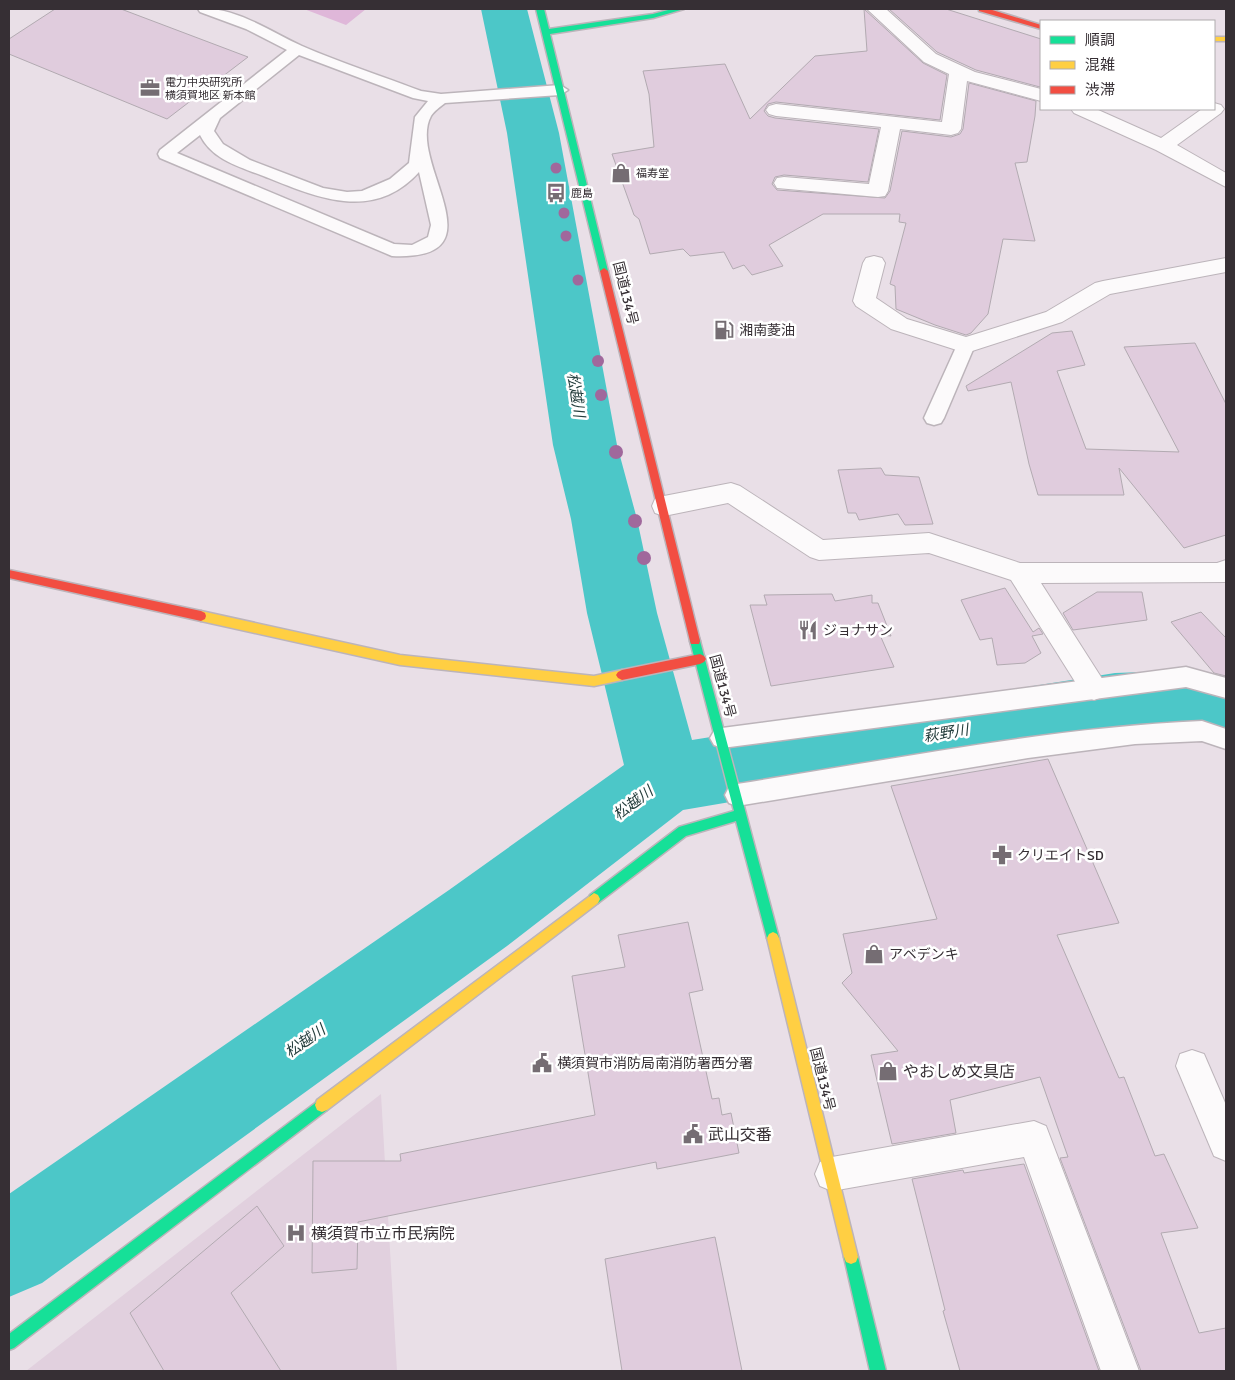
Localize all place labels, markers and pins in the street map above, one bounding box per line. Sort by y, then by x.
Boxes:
place label: 電力中央研究所 横須賀地区 新本館 [165,76,255,102]
office icon: 電力中央研究所 横須賀地区 新本館 [139,77,161,99]
shop icon: 福寿堂 [610,162,632,184]
place label: 福寿堂 [636,167,669,180]
bus stop icon: 鹿島 [545,182,567,204]
place label: 鹿島 [571,187,593,200]
fuel station icon: 湘南菱油 [713,319,735,341]
place label: 湘南菱油 [739,322,795,339]
restaurant icon: ジョナサン [797,619,819,641]
place label: ジョナサン [823,622,893,639]
pharmacy icon: クリエイトSD [991,844,1013,866]
place label: クリエイトSD [1017,847,1104,864]
shop icon: アベデンキ [863,943,885,965]
place label: アベデンキ [889,946,959,963]
public building icon: 横須賀市消防局南消防署西分署 [531,1052,553,1074]
place label: 横須賀市消防局南消防署西分署 [557,1055,753,1072]
shop icon: やおしめ文具店 [877,1060,899,1082]
place label: やおしめ文具店 [903,1062,1015,1082]
public building icon: 武山交番 [682,1123,704,1145]
place label: 武山交番 [708,1125,772,1145]
hospital icon: 横須賀市立市民病院 [285,1222,307,1244]
place label: 横須賀市立市民病院 [311,1224,455,1244]

